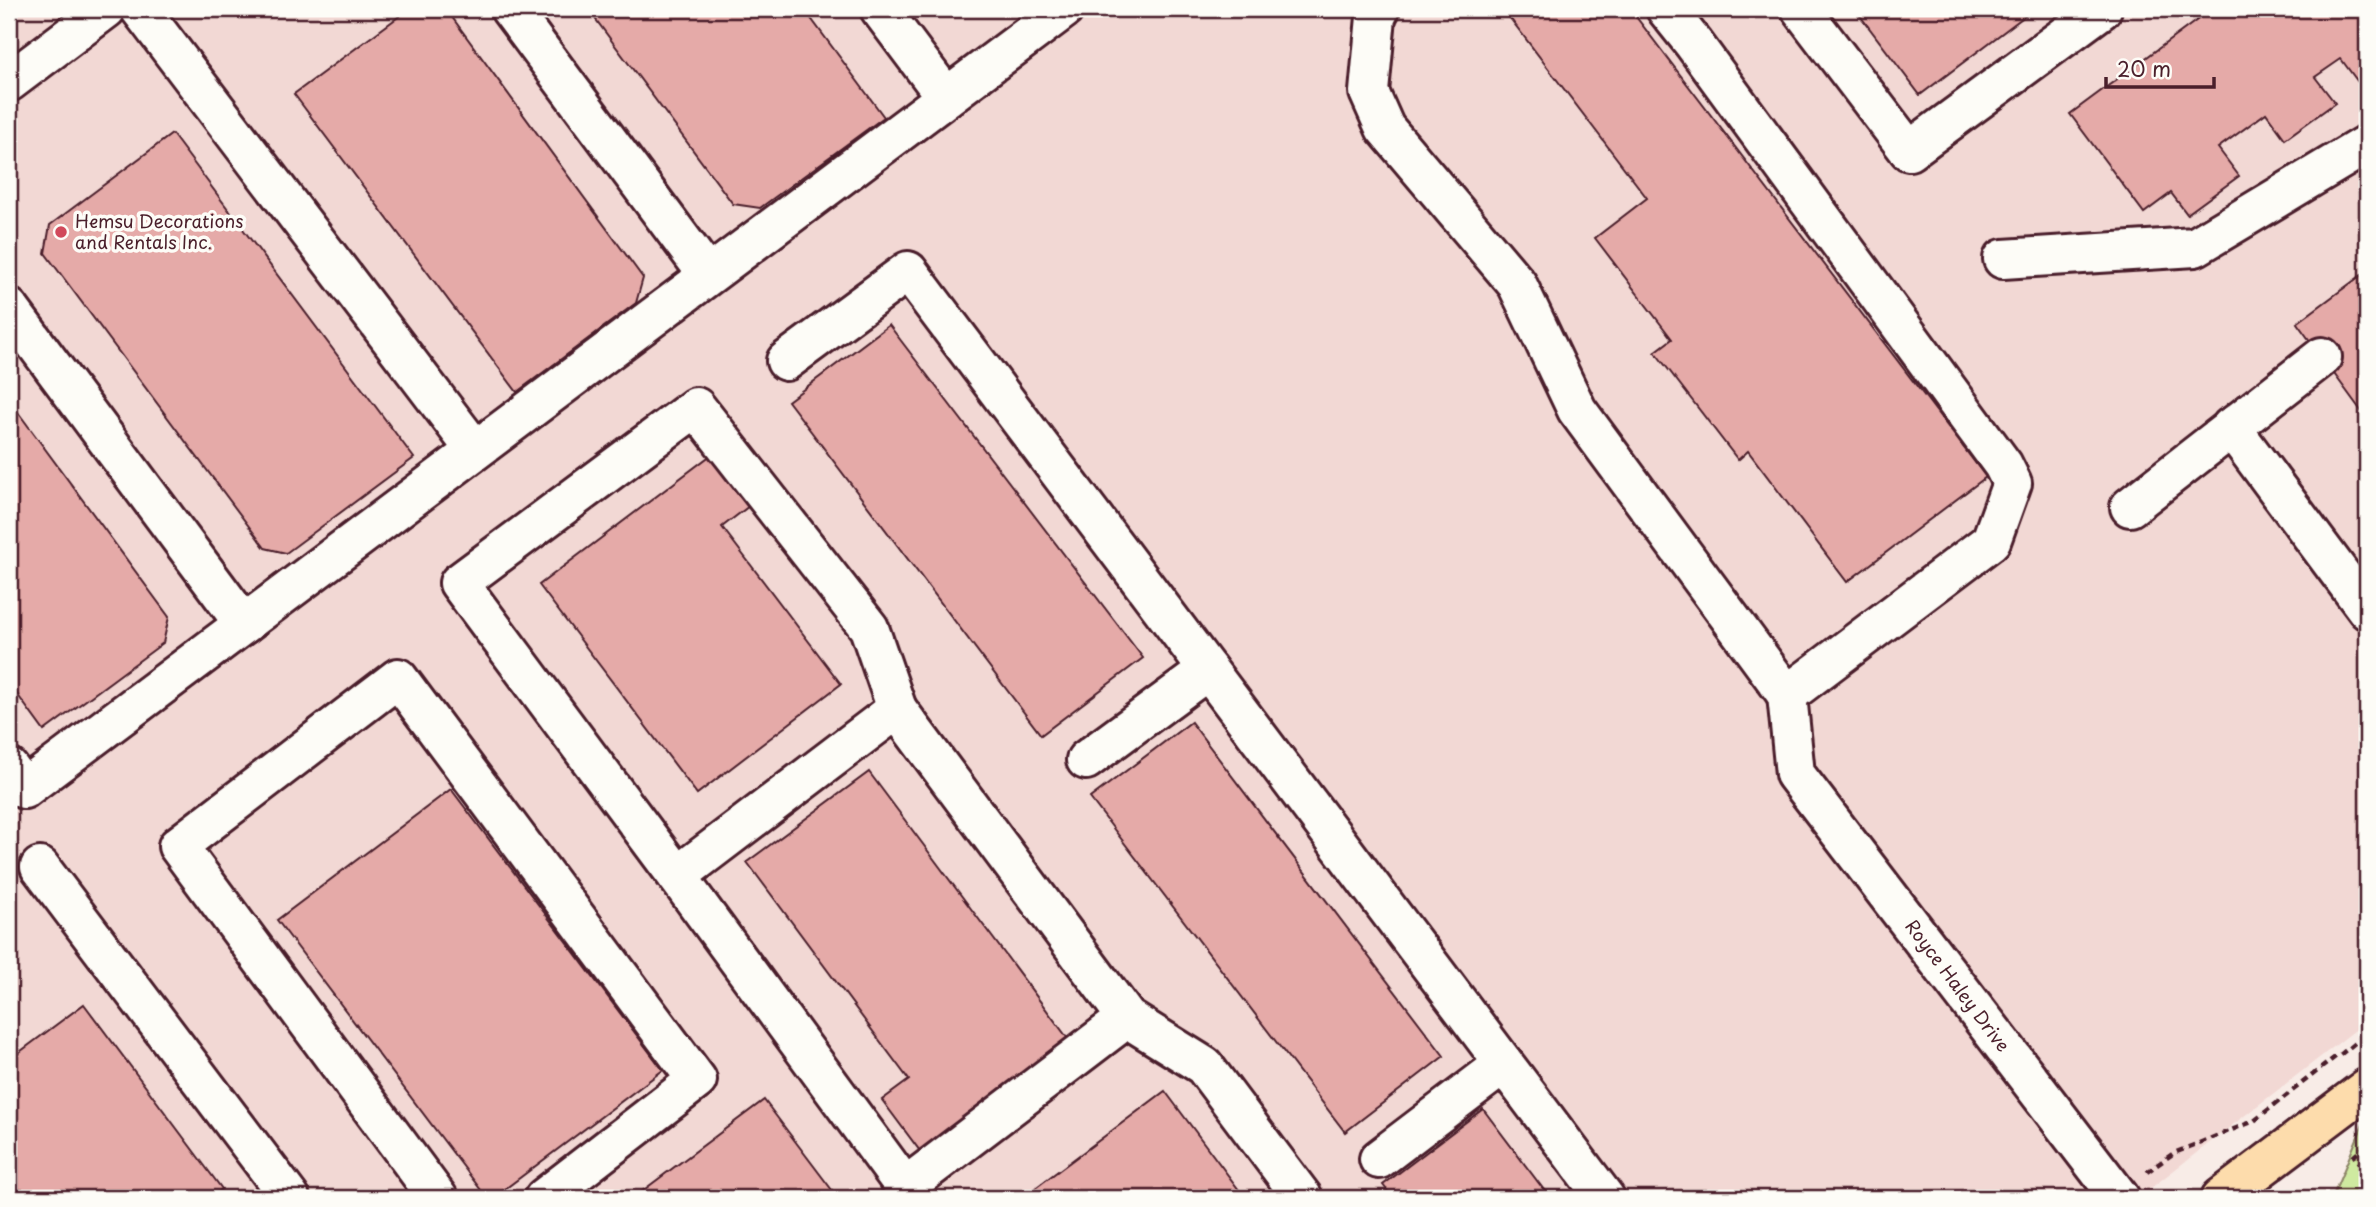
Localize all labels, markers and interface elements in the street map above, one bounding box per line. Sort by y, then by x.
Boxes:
scale bar [2106,46,2215,90]
text: 20 m [2117,52,2171,84]
place label: Hemsu Decorations and Rentals Inc. [75,207,244,255]
marker: Hemsu Decorations and Rentals Inc. [53,224,69,240]
street label: Royce Haley Drive [1899,913,2017,1057]

